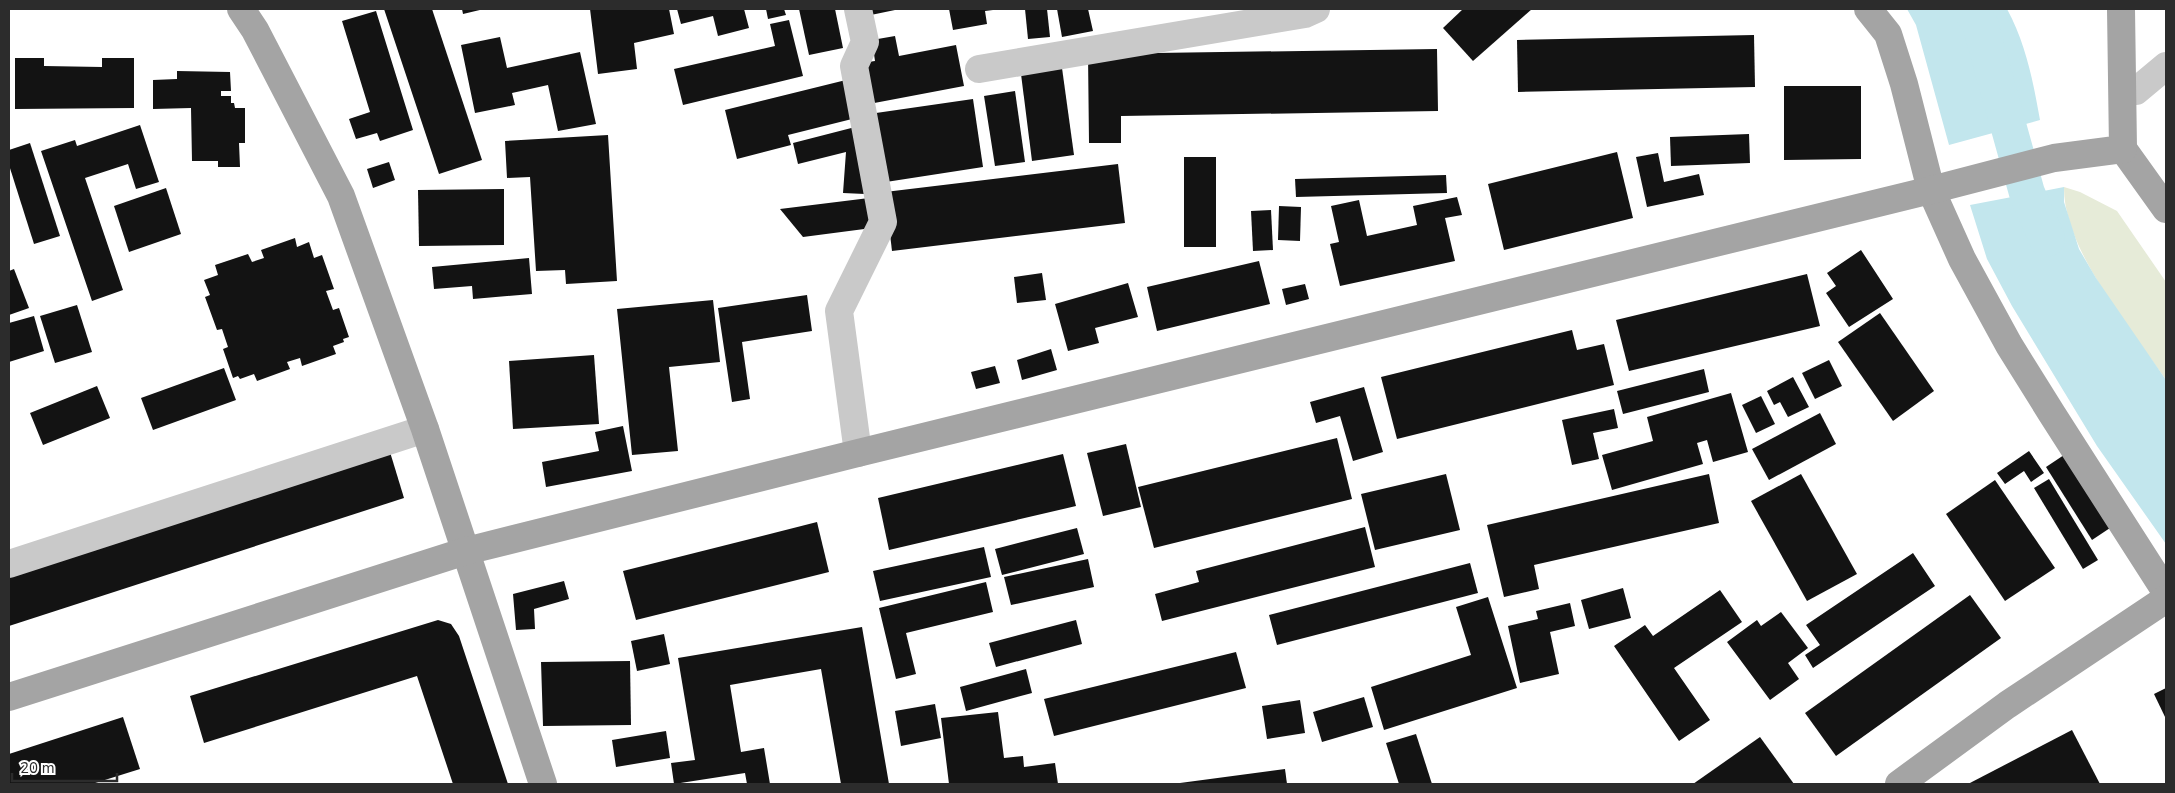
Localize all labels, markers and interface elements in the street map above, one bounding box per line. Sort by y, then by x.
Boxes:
scale bar [12,750,118,782]
text: 20 m [20,758,55,778]

